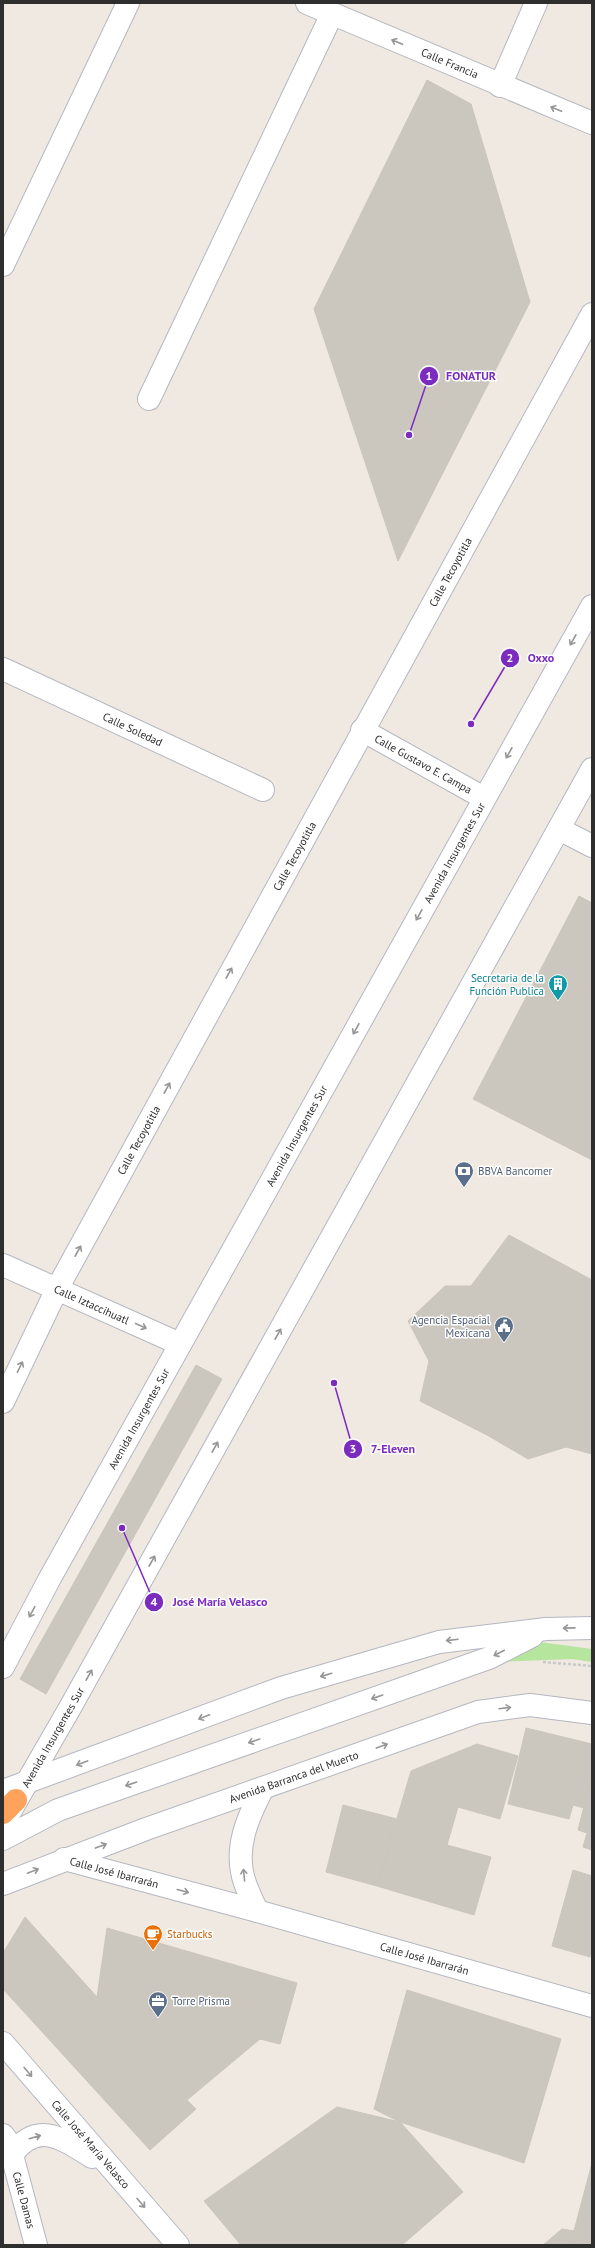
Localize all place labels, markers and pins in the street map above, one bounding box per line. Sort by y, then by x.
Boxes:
callout: FONATUR [419,364,504,388]
callout: Oxxo [500,646,562,670]
place label: Secretaria de la Función Publica [469,971,544,998]
building icon: Secretaria de la Función Publica [547,973,569,1001]
bank icon: BBVA Bancomer [453,1160,475,1188]
place label: BBVA Bancomer [478,1164,553,1178]
place label: Agencia Espacial Mexicana [411,1313,491,1340]
public building icon: Agencia Espacial Mexicana [493,1315,515,1343]
callout: 7-Eleven [343,1437,424,1461]
callout: José María Velasco [144,1590,275,1614]
cafe icon: Starbucks [142,1923,164,1951]
place label: Starbucks [167,1927,213,1941]
office icon: Torre Prisma [147,1990,169,2018]
place label: Torre Prisma [172,1994,230,2008]

